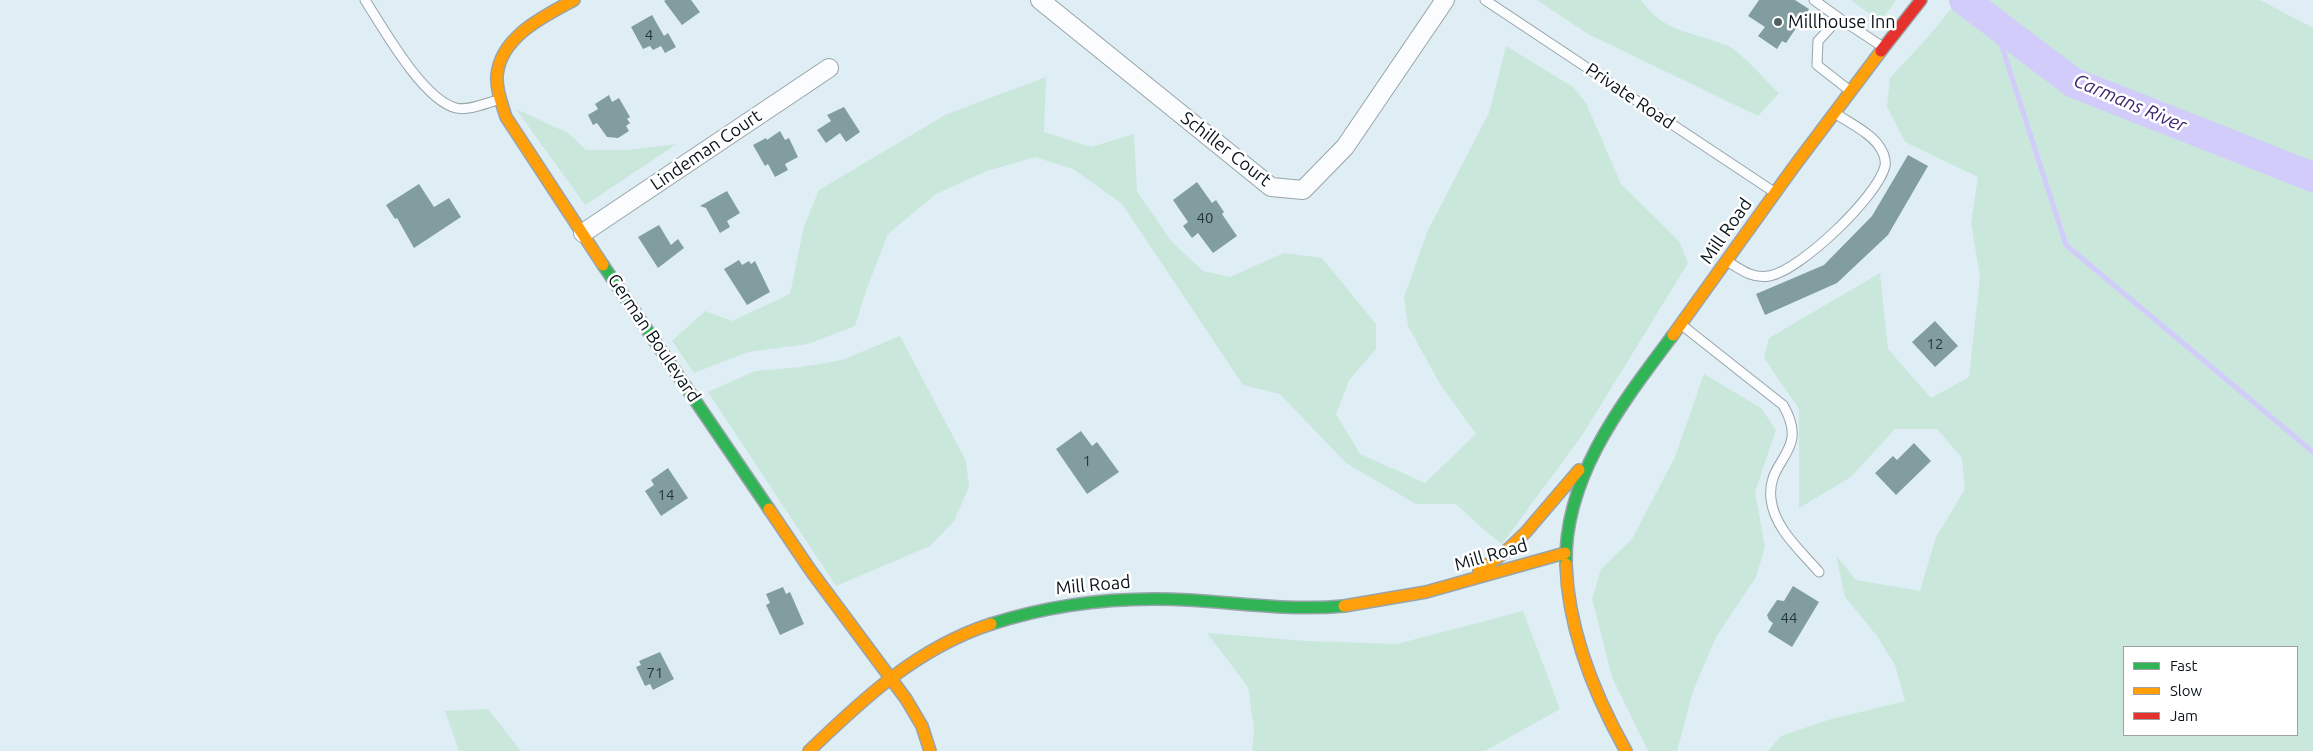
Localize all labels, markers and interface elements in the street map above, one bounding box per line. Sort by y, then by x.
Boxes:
place label: Millhouse Inn [1788,11,1896,33]
marker: Millhouse Inn [1772,16,1784,28]
house number: 4 [645,26,653,44]
street label: Private Road [1581,58,1679,134]
water label: Carmans River [2070,69,2190,137]
street label: Lindeman Court [646,105,766,195]
street label: Schiller Court [1177,107,1275,191]
street label: Mill Road [1696,194,1756,268]
house number: 40 [1197,209,1213,227]
street label: German Boulevard [603,270,705,406]
house number: 12 [1927,335,1943,353]
house number: 1 [1083,452,1091,470]
house number: 14 [658,486,674,504]
street label: Mill Road [1452,534,1530,576]
street label: Mill Road [1055,571,1131,599]
house number: 44 [1781,609,1797,627]
legend [2123,646,2298,736]
text: Fast [2170,657,2197,674]
house number: 71 [647,664,663,682]
text: Slow [2170,682,2202,699]
text: Jam [2170,707,2198,724]

